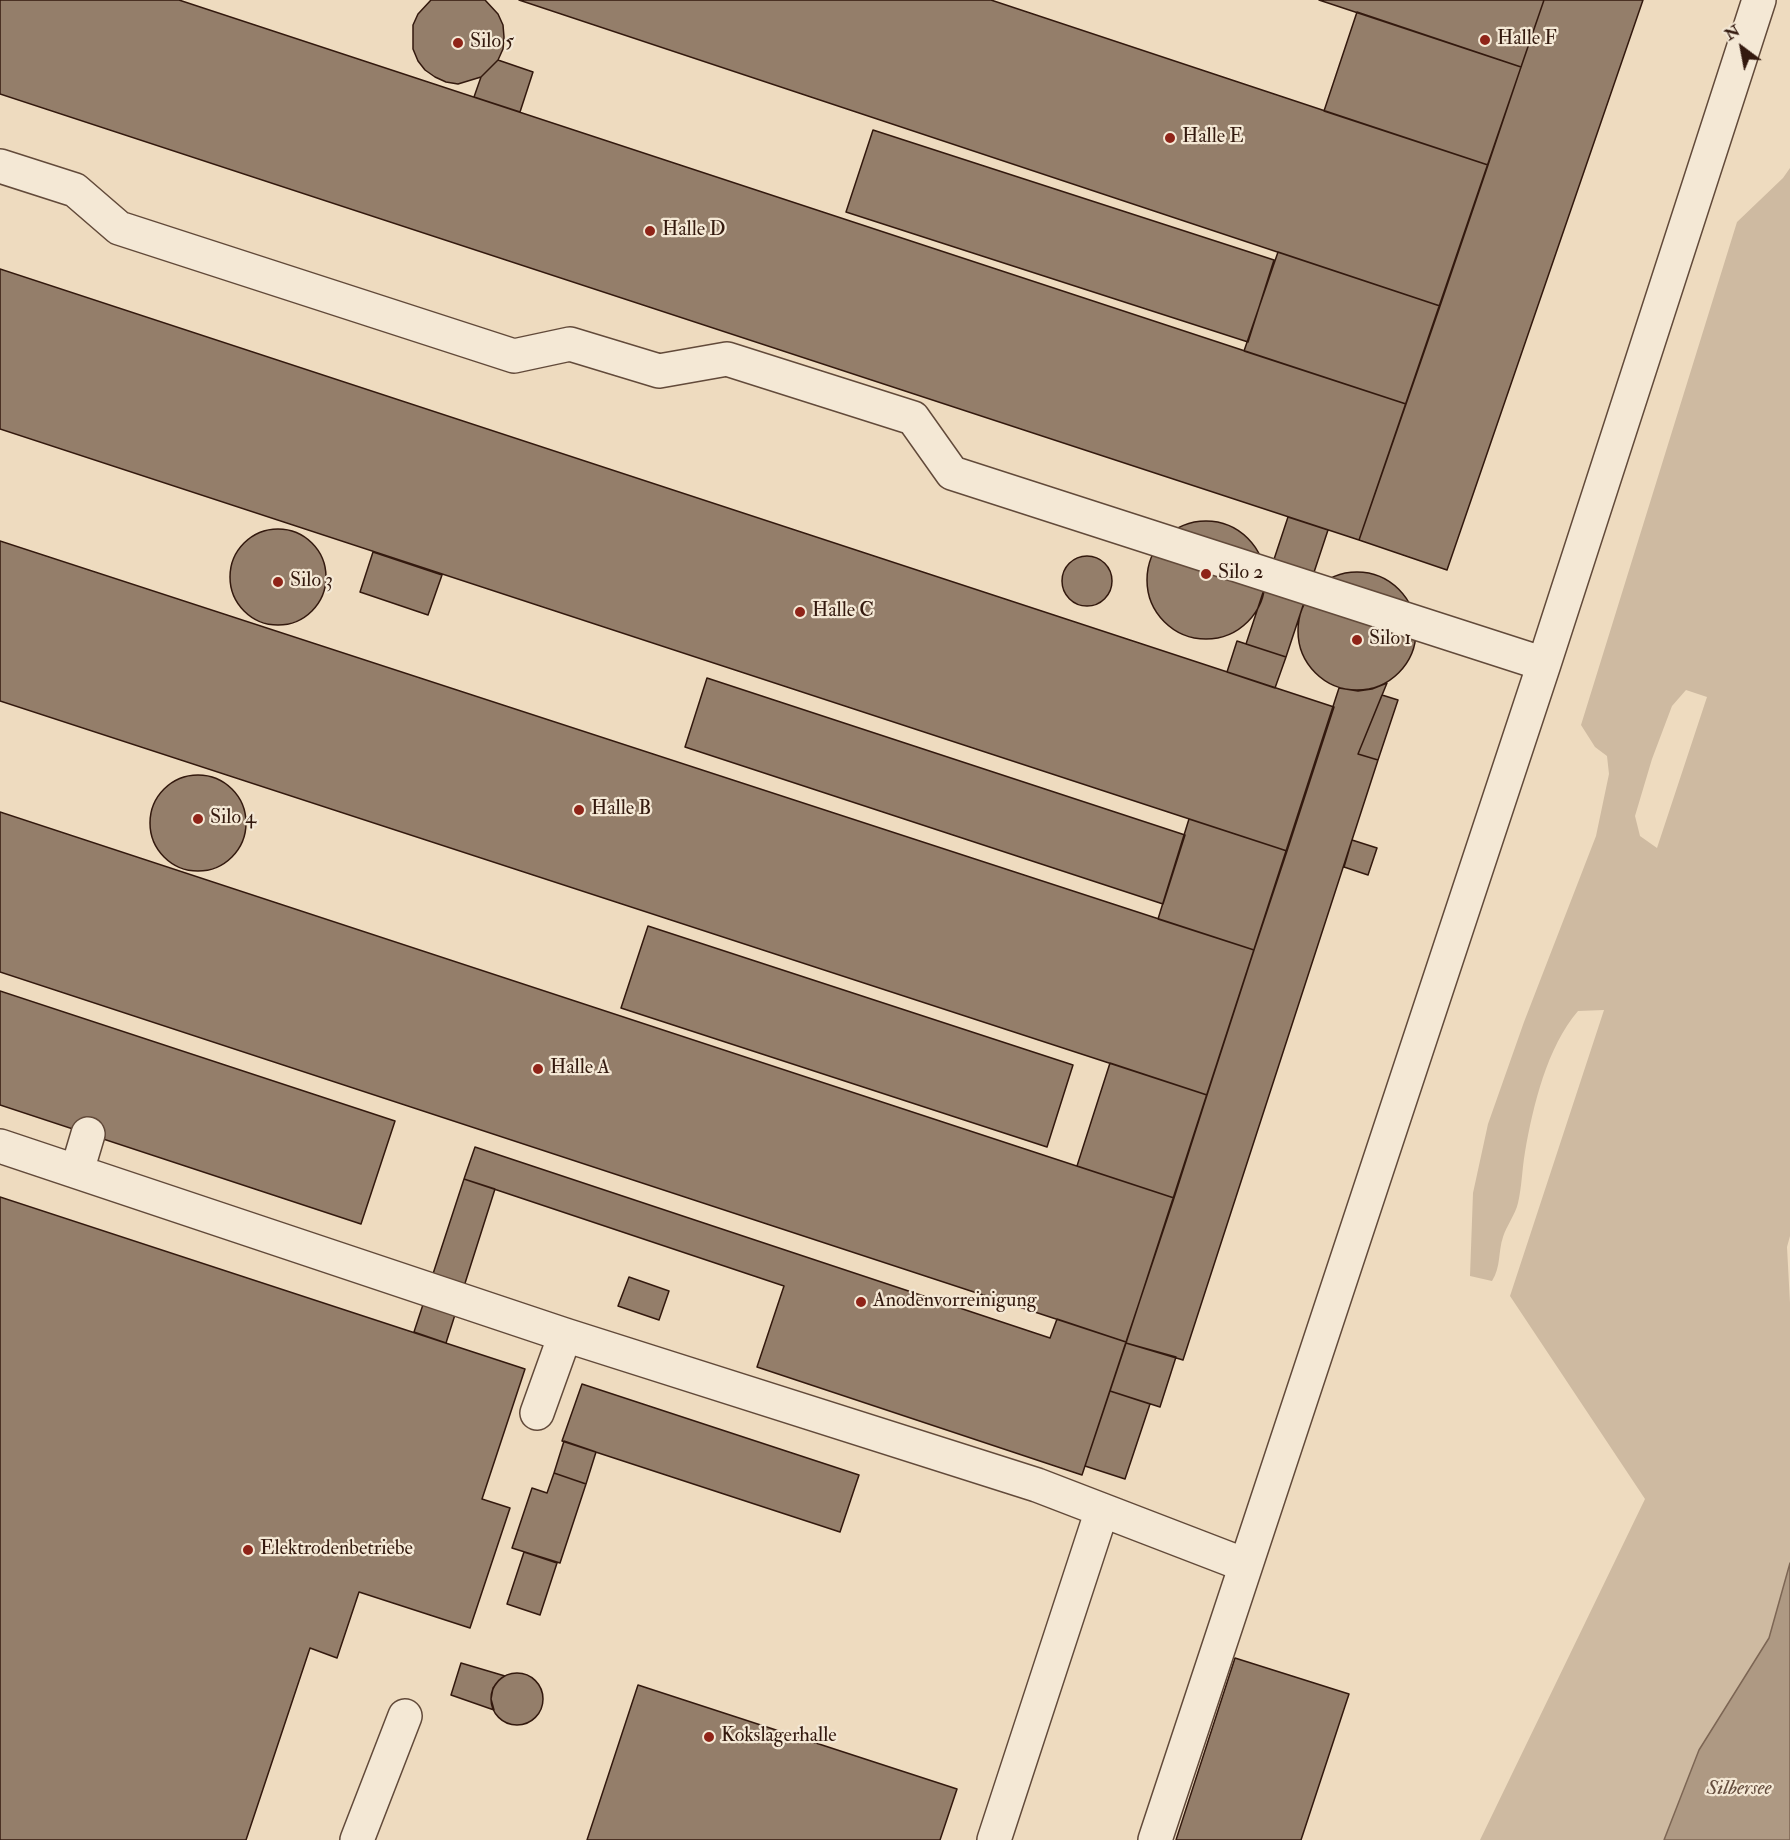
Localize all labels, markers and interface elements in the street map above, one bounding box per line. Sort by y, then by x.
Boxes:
north arrow [1712,18,1772,78]
text: N [1721,20,1744,45]
place label: Halle F [1497,28,1557,52]
place label: Silo 5 [470,31,514,55]
marker: Halle F [1478,33,1492,47]
marker: Silo 5 [451,36,465,50]
place label: Halle E [1182,126,1244,150]
marker: Halle E [1163,131,1177,145]
place label: Halle D [662,219,726,243]
marker: Halle D [643,224,657,238]
place label: Silo 2 [1218,562,1263,586]
marker: Silo 2 [1199,567,1213,581]
place label: Silo 3 [290,570,333,594]
marker: Silo 3 [271,575,285,589]
place label: Halle C [812,600,874,624]
marker: Halle C [793,605,807,619]
place label: Silo 1 [1369,628,1411,652]
marker: Silo 1 [1350,633,1364,647]
place label: Halle B [591,798,651,822]
marker: Halle B [572,803,586,817]
place label: Silo 4 [210,807,256,831]
marker: Silo 4 [191,812,205,826]
place label: Halle A [550,1057,610,1081]
marker: Halle A [531,1062,545,1076]
place label: Anodenvorreinigung [873,1290,1037,1314]
marker: Anodenvorreinigung [854,1295,868,1309]
place label: Elektrodenbetriebe [260,1538,413,1562]
marker: Elektrodenbetriebe [241,1543,255,1557]
place label: Kokslagerhalle [721,1725,837,1749]
marker: Kokslagerhalle [702,1730,716,1744]
water label: Silbersee [1707,1776,1771,1802]

